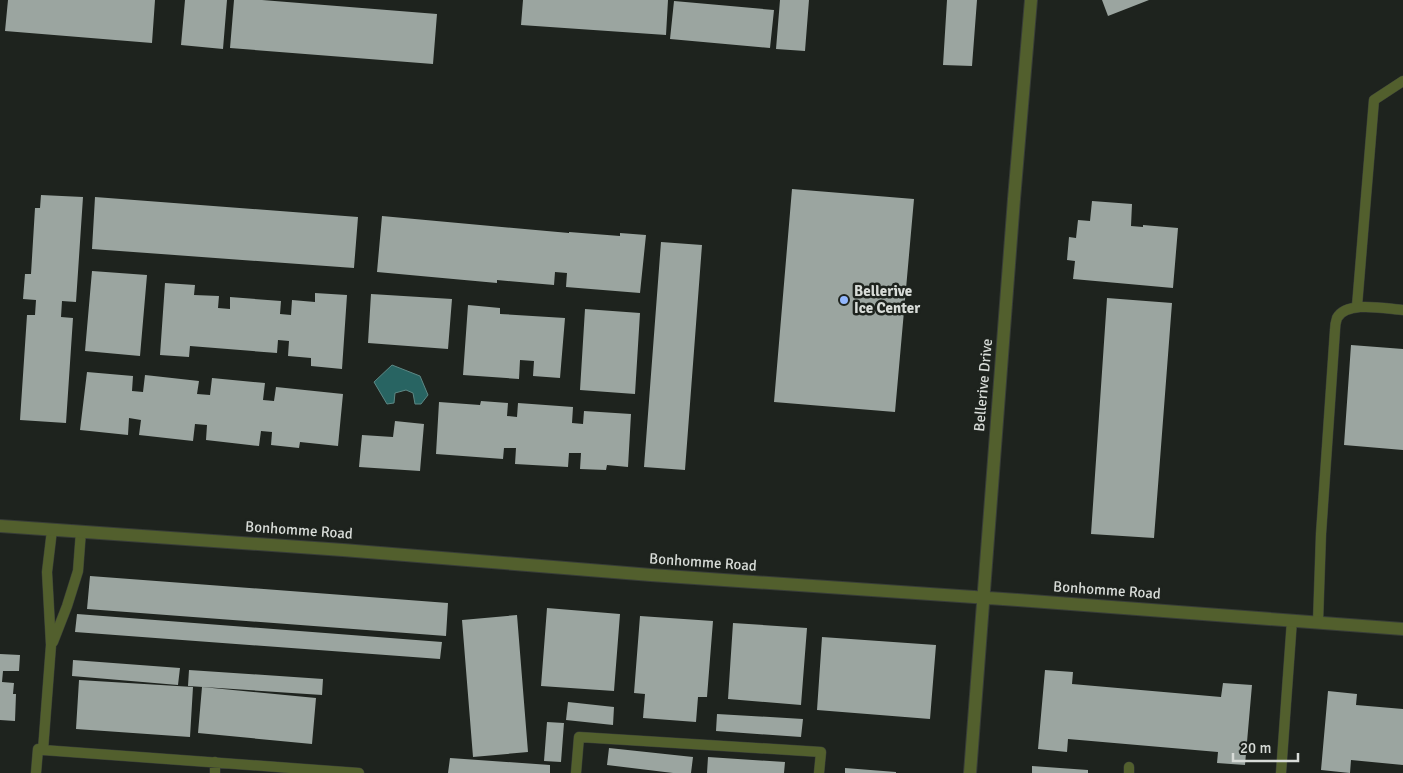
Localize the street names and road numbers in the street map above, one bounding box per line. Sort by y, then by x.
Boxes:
street label: Bellerive Drive [970,338,996,432]
street label: Bonhomme Road [245,517,353,543]
street label: Bonhomme Road [649,549,757,575]
street label: Bonhomme Road [1053,577,1161,603]

